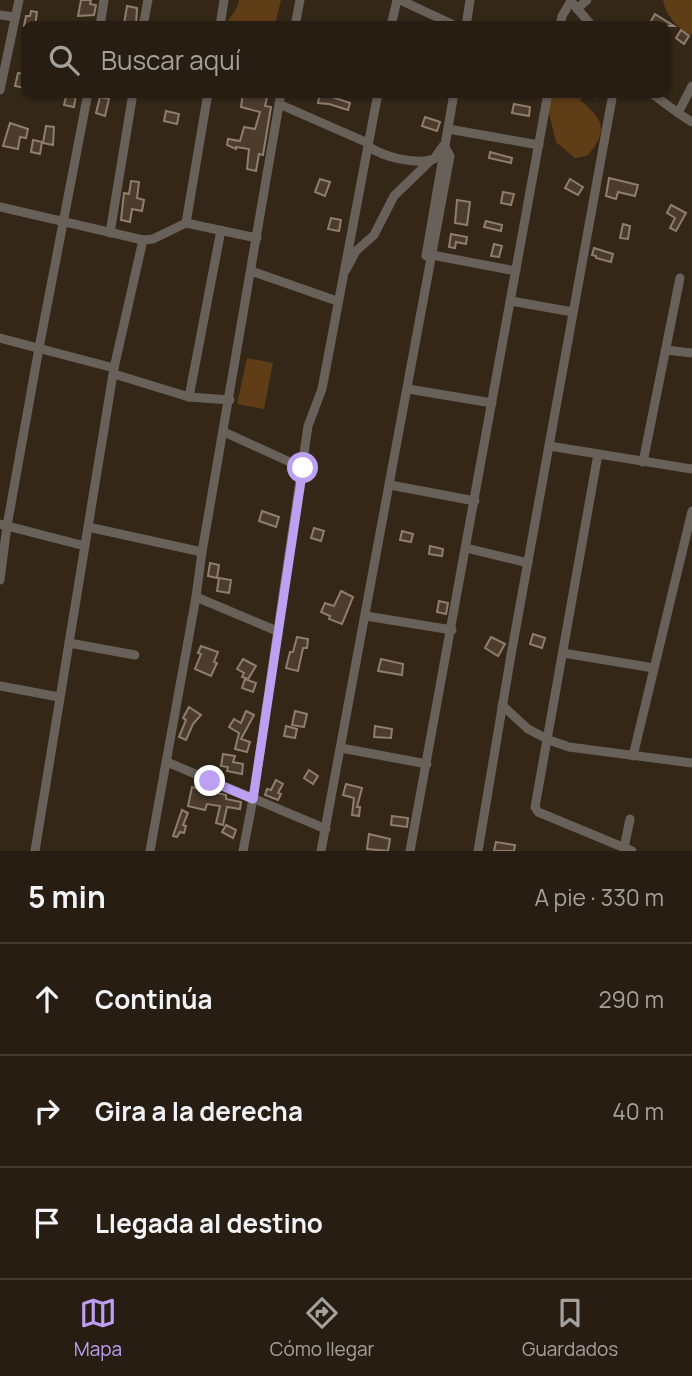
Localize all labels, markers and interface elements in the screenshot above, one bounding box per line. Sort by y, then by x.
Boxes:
search box [21,21,671,98]
icon: search [45,41,83,79]
text: Buscar aquí [101,42,241,78]
route start [287,452,318,483]
route end [194,765,225,796]
text: 5 min [28,876,106,917]
text: A pie · 330 m [534,881,664,913]
icon: ahead [28,980,66,1018]
text: Continúa [95,981,213,1017]
text: 290 m [598,983,664,1015]
icon: right [28,1092,66,1130]
text: Gira a la derecha [95,1093,303,1129]
text: 40 m [612,1095,664,1127]
icon: arrive [28,1204,66,1242]
text: Llegada al destino [95,1205,323,1241]
tab: Mapa [74,1294,122,1362]
tab: Cómo llegar [270,1294,374,1362]
tab: Guardados [522,1294,618,1362]

